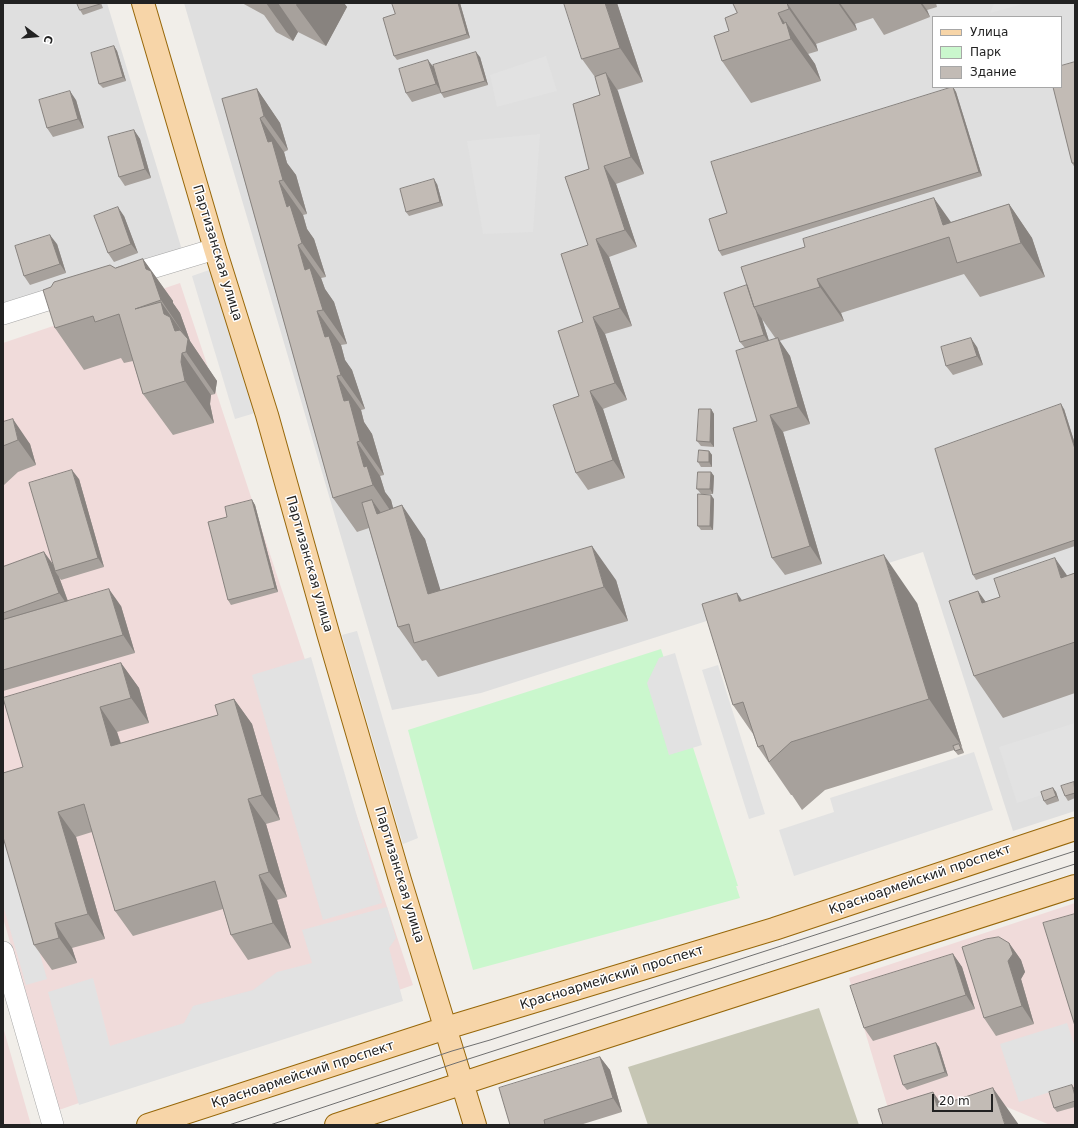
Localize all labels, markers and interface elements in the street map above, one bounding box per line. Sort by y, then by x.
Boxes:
north arrow [16,16,56,56]
legend [932,16,1062,88]
text: Улица [970,25,1008,39]
text: С [41,34,55,45]
text: Парк [970,45,1001,59]
text: Здание [970,65,1016,79]
street label: Партизанская улица [189,183,245,323]
street label: Партизанская улица [282,494,336,634]
street label: Партизанская улица [371,805,427,945]
street label: Красноармейский проспект [827,841,1013,919]
street label: Красноармейский проспект [518,943,706,1013]
street label: Красноармейский проспект [210,1038,396,1112]
scale bar [934,1086,995,1112]
text: 20 m [939,1094,970,1108]

